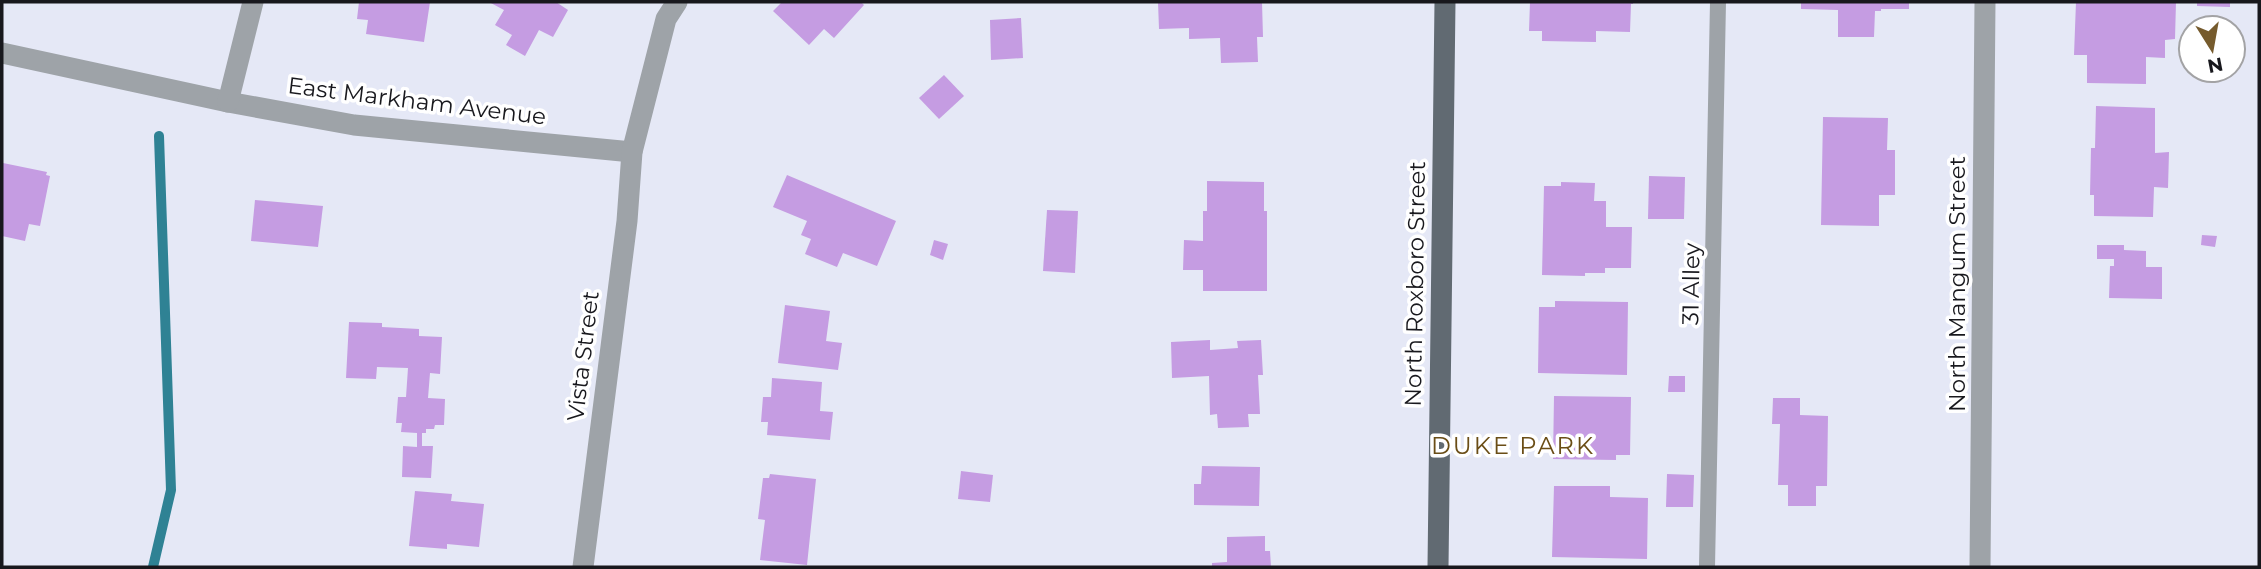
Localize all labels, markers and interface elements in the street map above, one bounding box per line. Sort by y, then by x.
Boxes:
north arrow [2177,14,2247,84]
text: N [2205,52,2225,78]
street label: East Markham Avenue [286,71,548,131]
street label: North Mangum Street [1943,156,1971,412]
street label: North Roxboro Street [1399,161,1431,407]
street label: 31 Alley [1676,242,1706,325]
street label: Vista Street [561,289,605,423]
district label: DUKE PARK [1431,431,1595,460]

